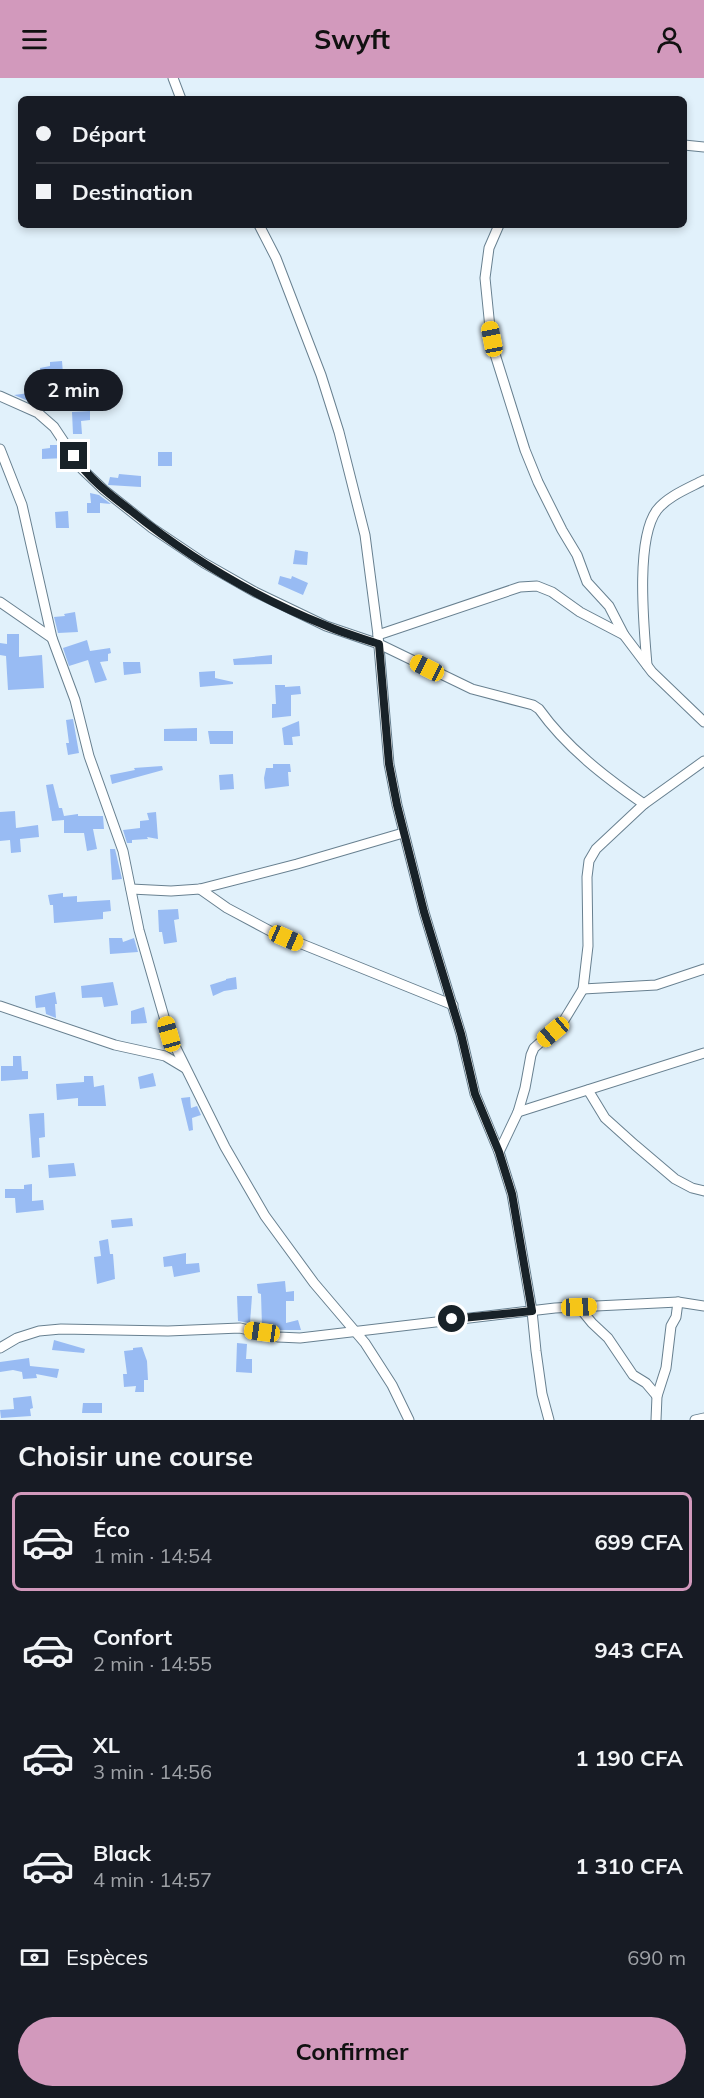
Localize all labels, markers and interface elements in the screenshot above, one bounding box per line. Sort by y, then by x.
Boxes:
text: Swyft [314,22,390,56]
icon: menu [18,23,51,56]
icon: person [653,23,686,56]
text: Départ [72,120,146,148]
text: Destination [72,178,193,206]
car [480,320,504,358]
callout: 2 min [25,369,124,411]
text: 2 min [47,377,100,402]
route end [60,442,87,469]
car [407,652,447,684]
car [266,922,306,954]
car [155,1014,183,1054]
car [533,1014,573,1050]
car [561,1297,597,1317]
route start [438,1305,465,1332]
car [243,1321,281,1343]
text: Choisir une course [18,1439,253,1473]
icon: car [21,1515,75,1569]
text: Éco [93,1515,130,1543]
text: 699 CFA [594,1528,683,1556]
text: 1 min · 14:54 [93,1543,212,1568]
icon: car [21,1623,75,1677]
text: Confort [93,1623,172,1651]
text: 943 CFA [594,1636,683,1664]
text: 2 min · 14:55 [93,1651,212,1676]
icon: car [21,1731,75,1785]
text: XL [93,1731,120,1759]
text: 1 190 CFA [575,1744,683,1772]
text: 3 min · 14:56 [93,1759,212,1784]
icon: car [21,1839,75,1893]
text: Black [93,1839,151,1867]
text: 1 310 CFA [575,1852,683,1880]
text: 4 min · 14:57 [93,1867,212,1892]
icon: cash [18,1941,51,1974]
text: Espèces [66,1943,148,1971]
text: 690 m [627,1945,686,1970]
button: Confirmer [18,2017,686,2086]

